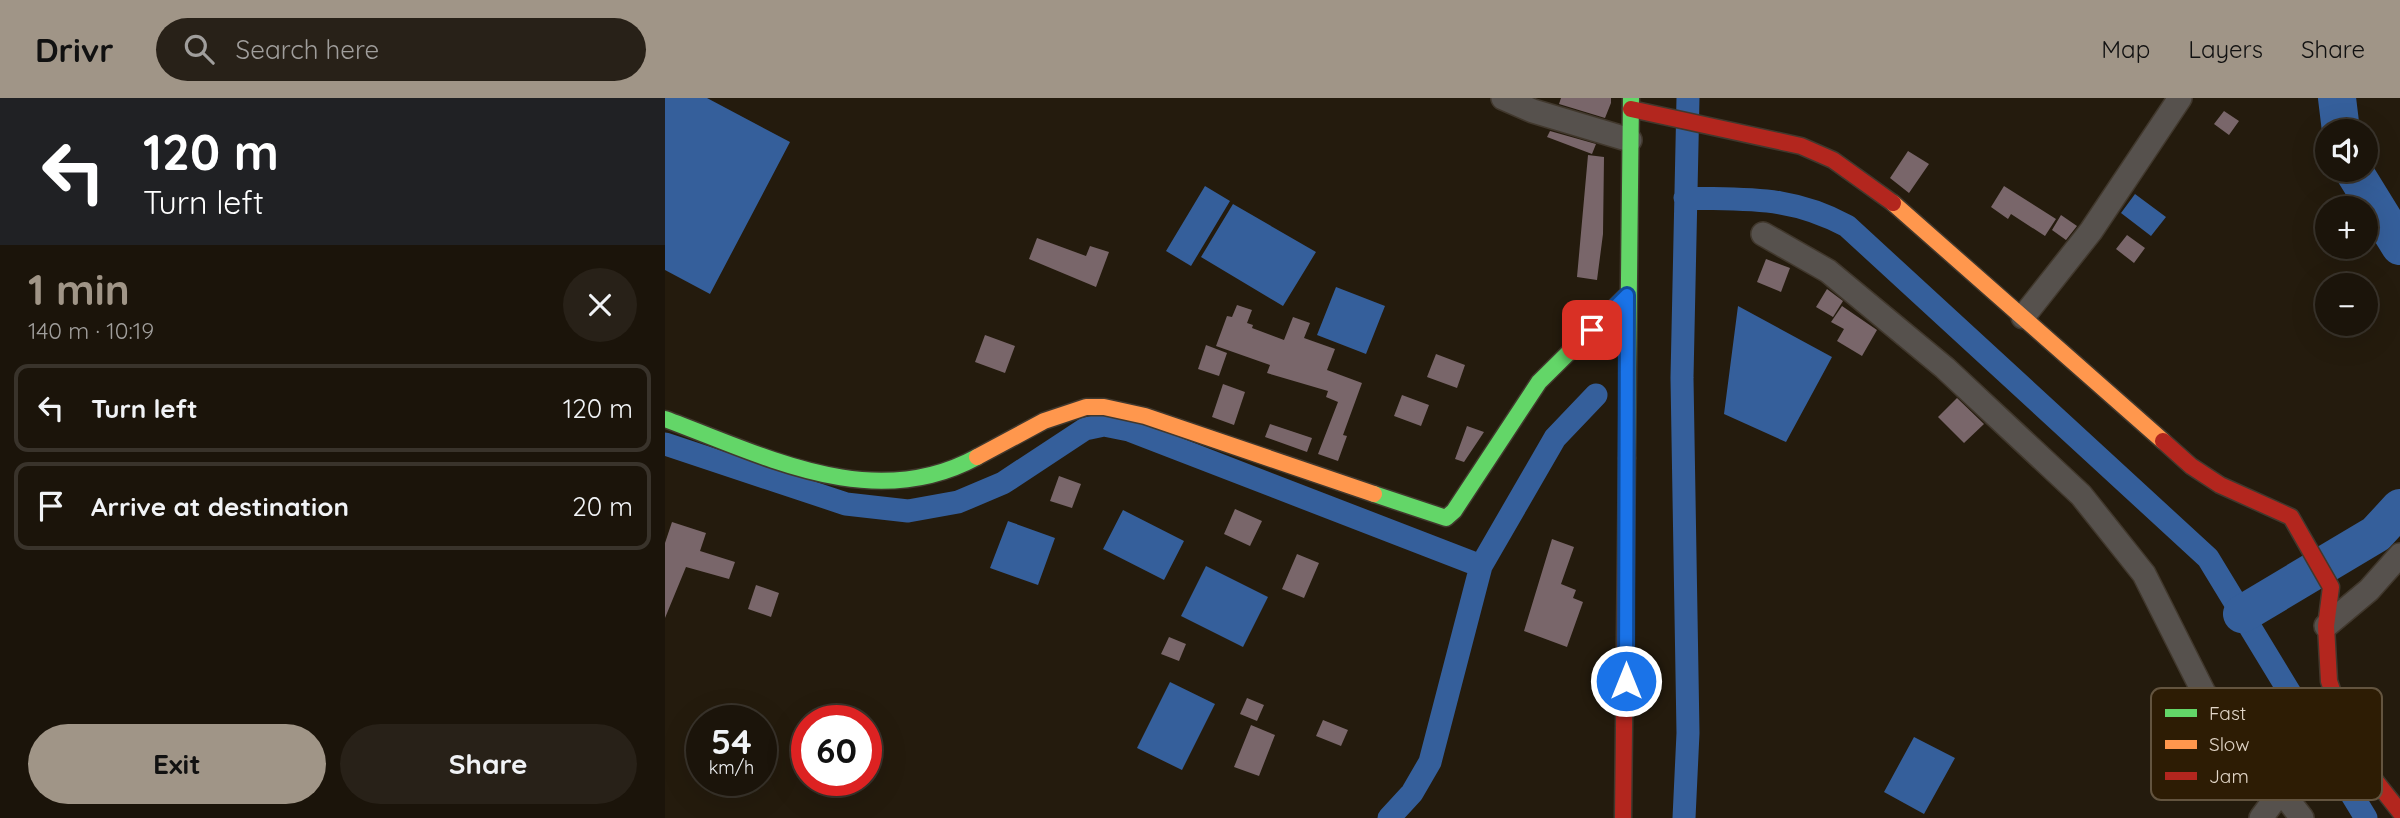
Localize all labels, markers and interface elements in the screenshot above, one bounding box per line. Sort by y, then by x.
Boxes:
search box [156,18,646,81]
text: Drivr [35,29,114,70]
icon: search [180,30,218,68]
text: Search here [236,33,379,66]
text: Map [2101,34,2150,64]
text: Layers [2188,34,2263,64]
text: Share [2301,34,2365,64]
map controls [2315,119,2378,336]
button: sound [2315,119,2378,182]
text: 120 m [143,121,279,182]
icon: left [28,126,119,217]
text: Turn left [143,182,264,222]
button: + [2315,196,2378,259]
text: 1 min [28,263,130,316]
button: close [563,268,637,342]
button: − [2315,273,2378,336]
pin [1562,300,1622,360]
icon: arrive [1573,311,1611,349]
text: 140 m · 10:19 [28,316,154,345]
icon: left [32,389,70,427]
text: Turn left [91,392,198,425]
text: 120 m [563,392,633,425]
icon: arrive [32,487,70,525]
text: Arrive at destination [91,490,349,523]
text: 20 m [572,490,633,523]
position arrow [1589,644,1663,718]
legend [2151,688,2382,800]
text: Fast [2209,701,2246,725]
speed limit sign: 60 [791,705,882,796]
text: 54 [711,719,752,763]
button: Exit [28,724,326,804]
button: Share [340,724,637,804]
text: Slow [2209,732,2250,756]
text: km/h [709,756,754,779]
text: Jam [2209,764,2249,788]

